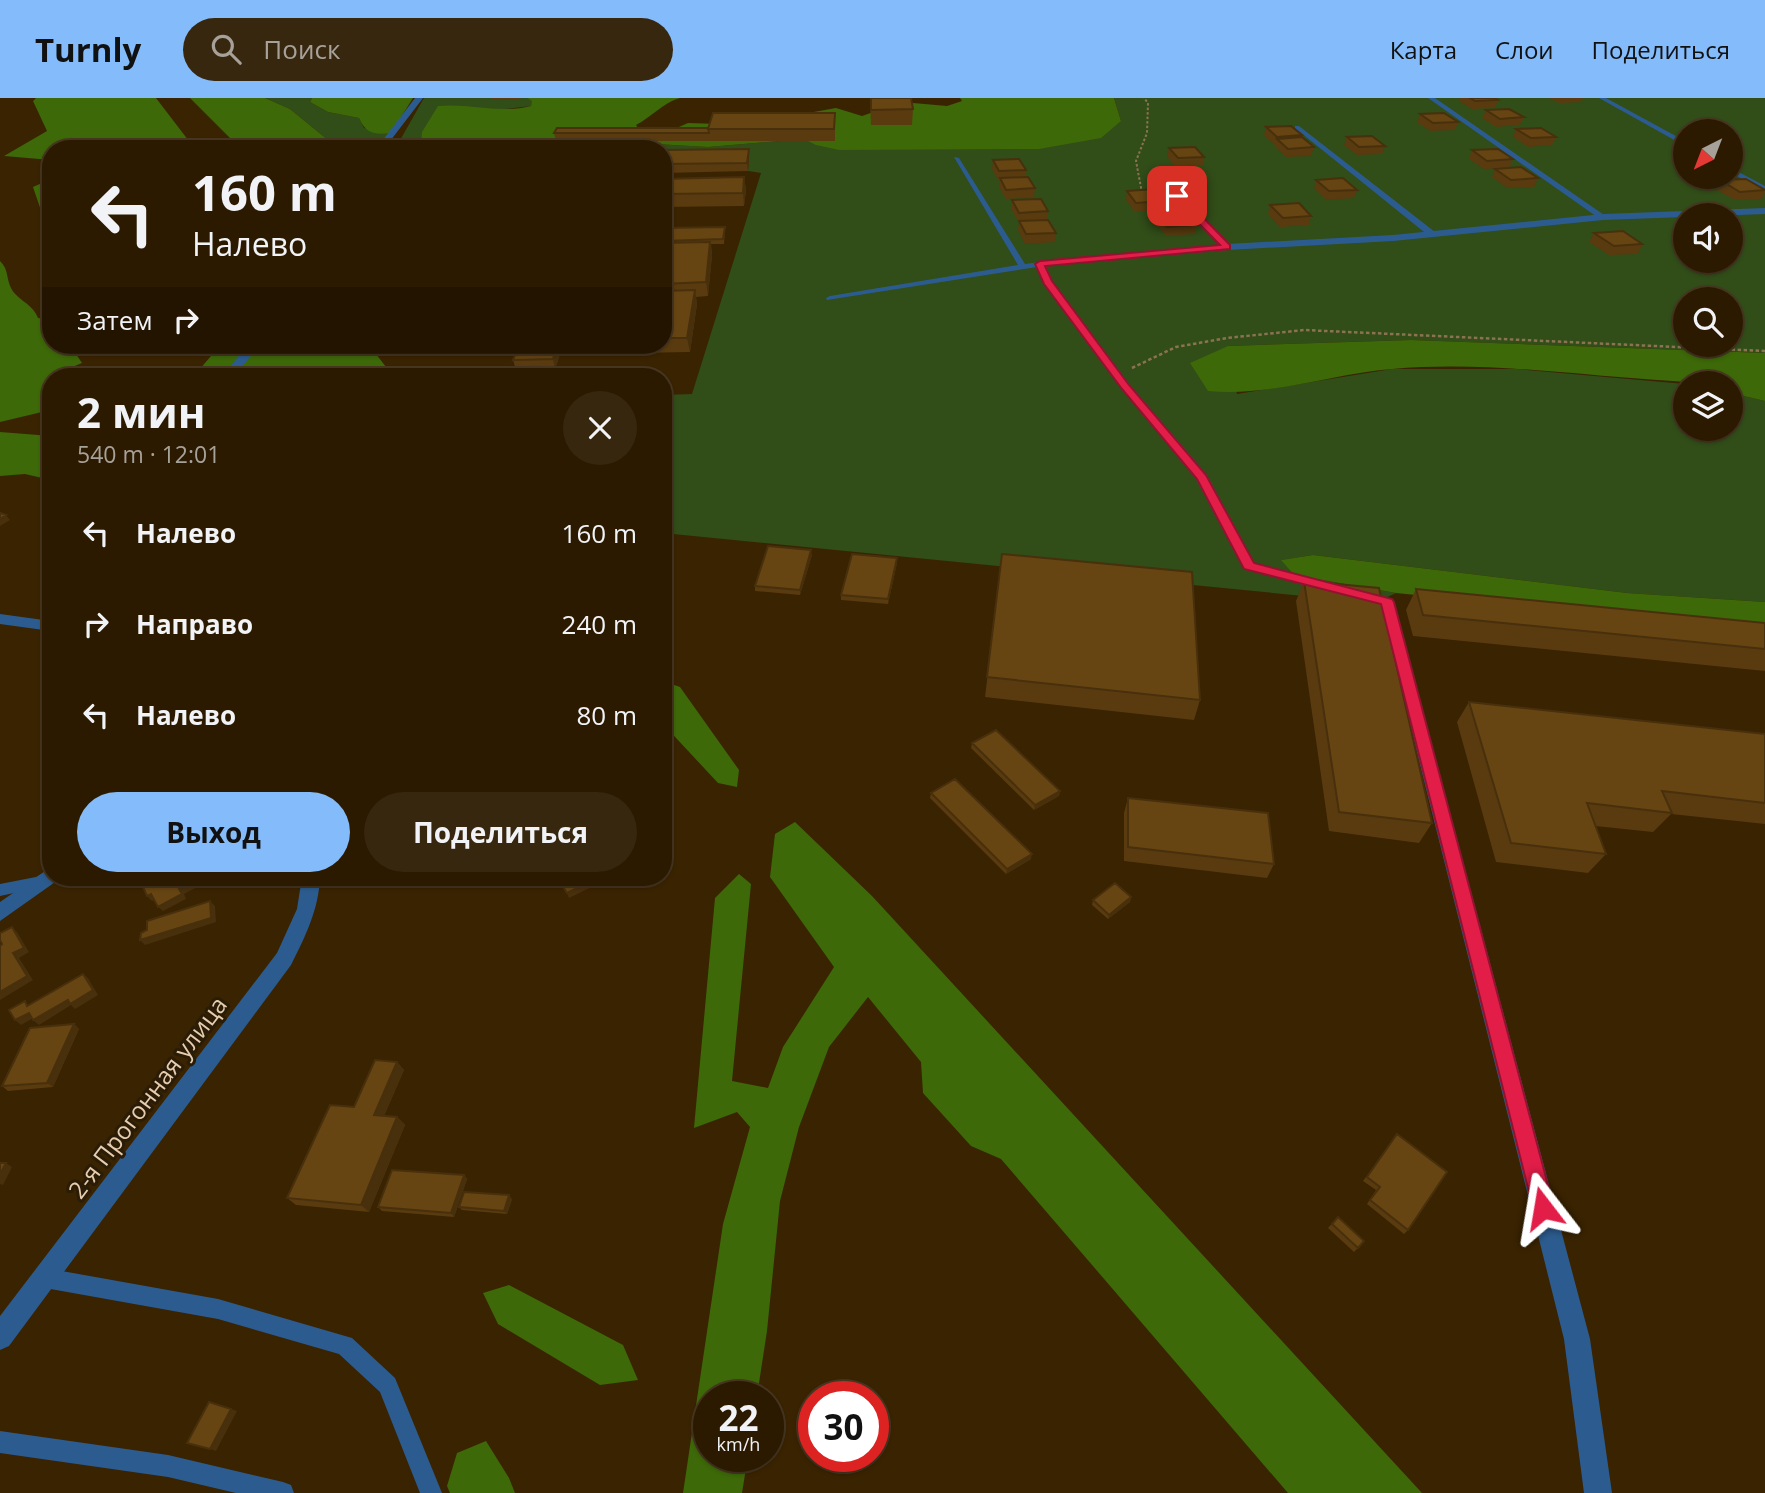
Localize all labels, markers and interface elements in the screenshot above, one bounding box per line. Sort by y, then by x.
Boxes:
search box [183,18,673,81]
text: Turnly [35,27,141,72]
icon: search [207,30,245,68]
text: Поиск [263,31,340,67]
text: Карта [1390,33,1457,66]
text: Слои [1495,33,1554,66]
text: Поделиться [1592,33,1730,66]
north arrow [1673,119,1743,189]
map controls [1673,119,1743,441]
text: 160 m [192,159,337,225]
pin [1147,166,1207,226]
icon: left [77,168,168,259]
icon: arrive [1158,177,1196,215]
button: sound [1673,203,1743,273]
text: Налево [192,222,307,265]
button: search [1673,287,1743,357]
icon: right [167,301,205,339]
text: Затем [77,302,153,338]
button: layers [1673,371,1743,441]
text: 2 мин [77,383,205,440]
button: close [563,391,637,465]
text: 540 m · 12:01 [77,438,220,470]
icon: left [77,514,115,552]
text: Налево [136,515,236,551]
text: 160 m [562,515,637,551]
icon: right [77,605,115,643]
text: Направо [136,606,253,642]
text: 240 m [562,606,637,642]
icon: left [77,696,115,734]
text: Налево [136,697,236,733]
text: 80 m [576,697,637,733]
button: Выход [77,792,350,872]
button: Поделиться [364,792,637,872]
street label: 2-я Прогонная улица [60,989,234,1205]
position arrow [1506,1171,1580,1245]
speed limit sign: 30 [798,1381,889,1472]
text: 22 [718,1394,759,1441]
text: km/h [717,1432,760,1456]

